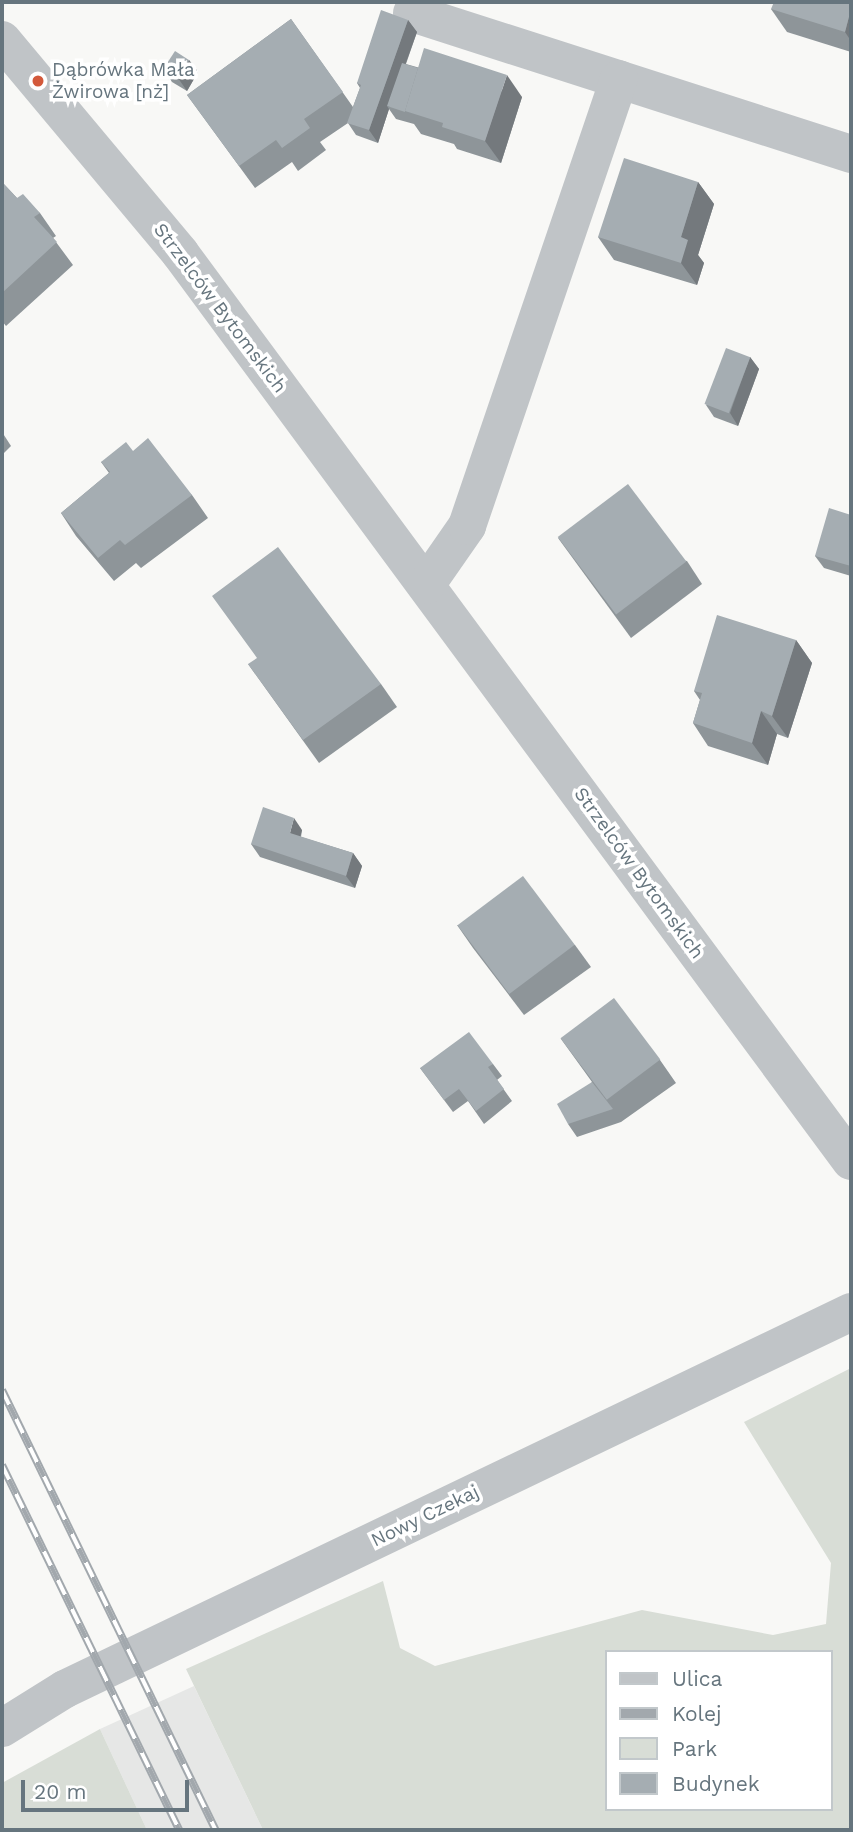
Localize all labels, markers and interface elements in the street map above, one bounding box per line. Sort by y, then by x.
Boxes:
place label: Dąbrówka Mała Żwirowa [nż] [52,59,195,103]
marker: Dąbrówka Mała Żwirowa [nż] [30,73,46,89]
street label: Strzelców Bytomskich [149,219,291,397]
street label: Strzelców Bytomskich [569,783,709,963]
street label: Nowy Czekaj [367,1480,483,1552]
legend [604,1650,832,1811]
text: Ulica [672,1666,722,1691]
text: Kolej [672,1701,722,1726]
text: Park [672,1736,717,1761]
scale bar [24,1766,192,1810]
text: Budynek [672,1771,760,1796]
text: 20 m [34,1779,86,1804]

